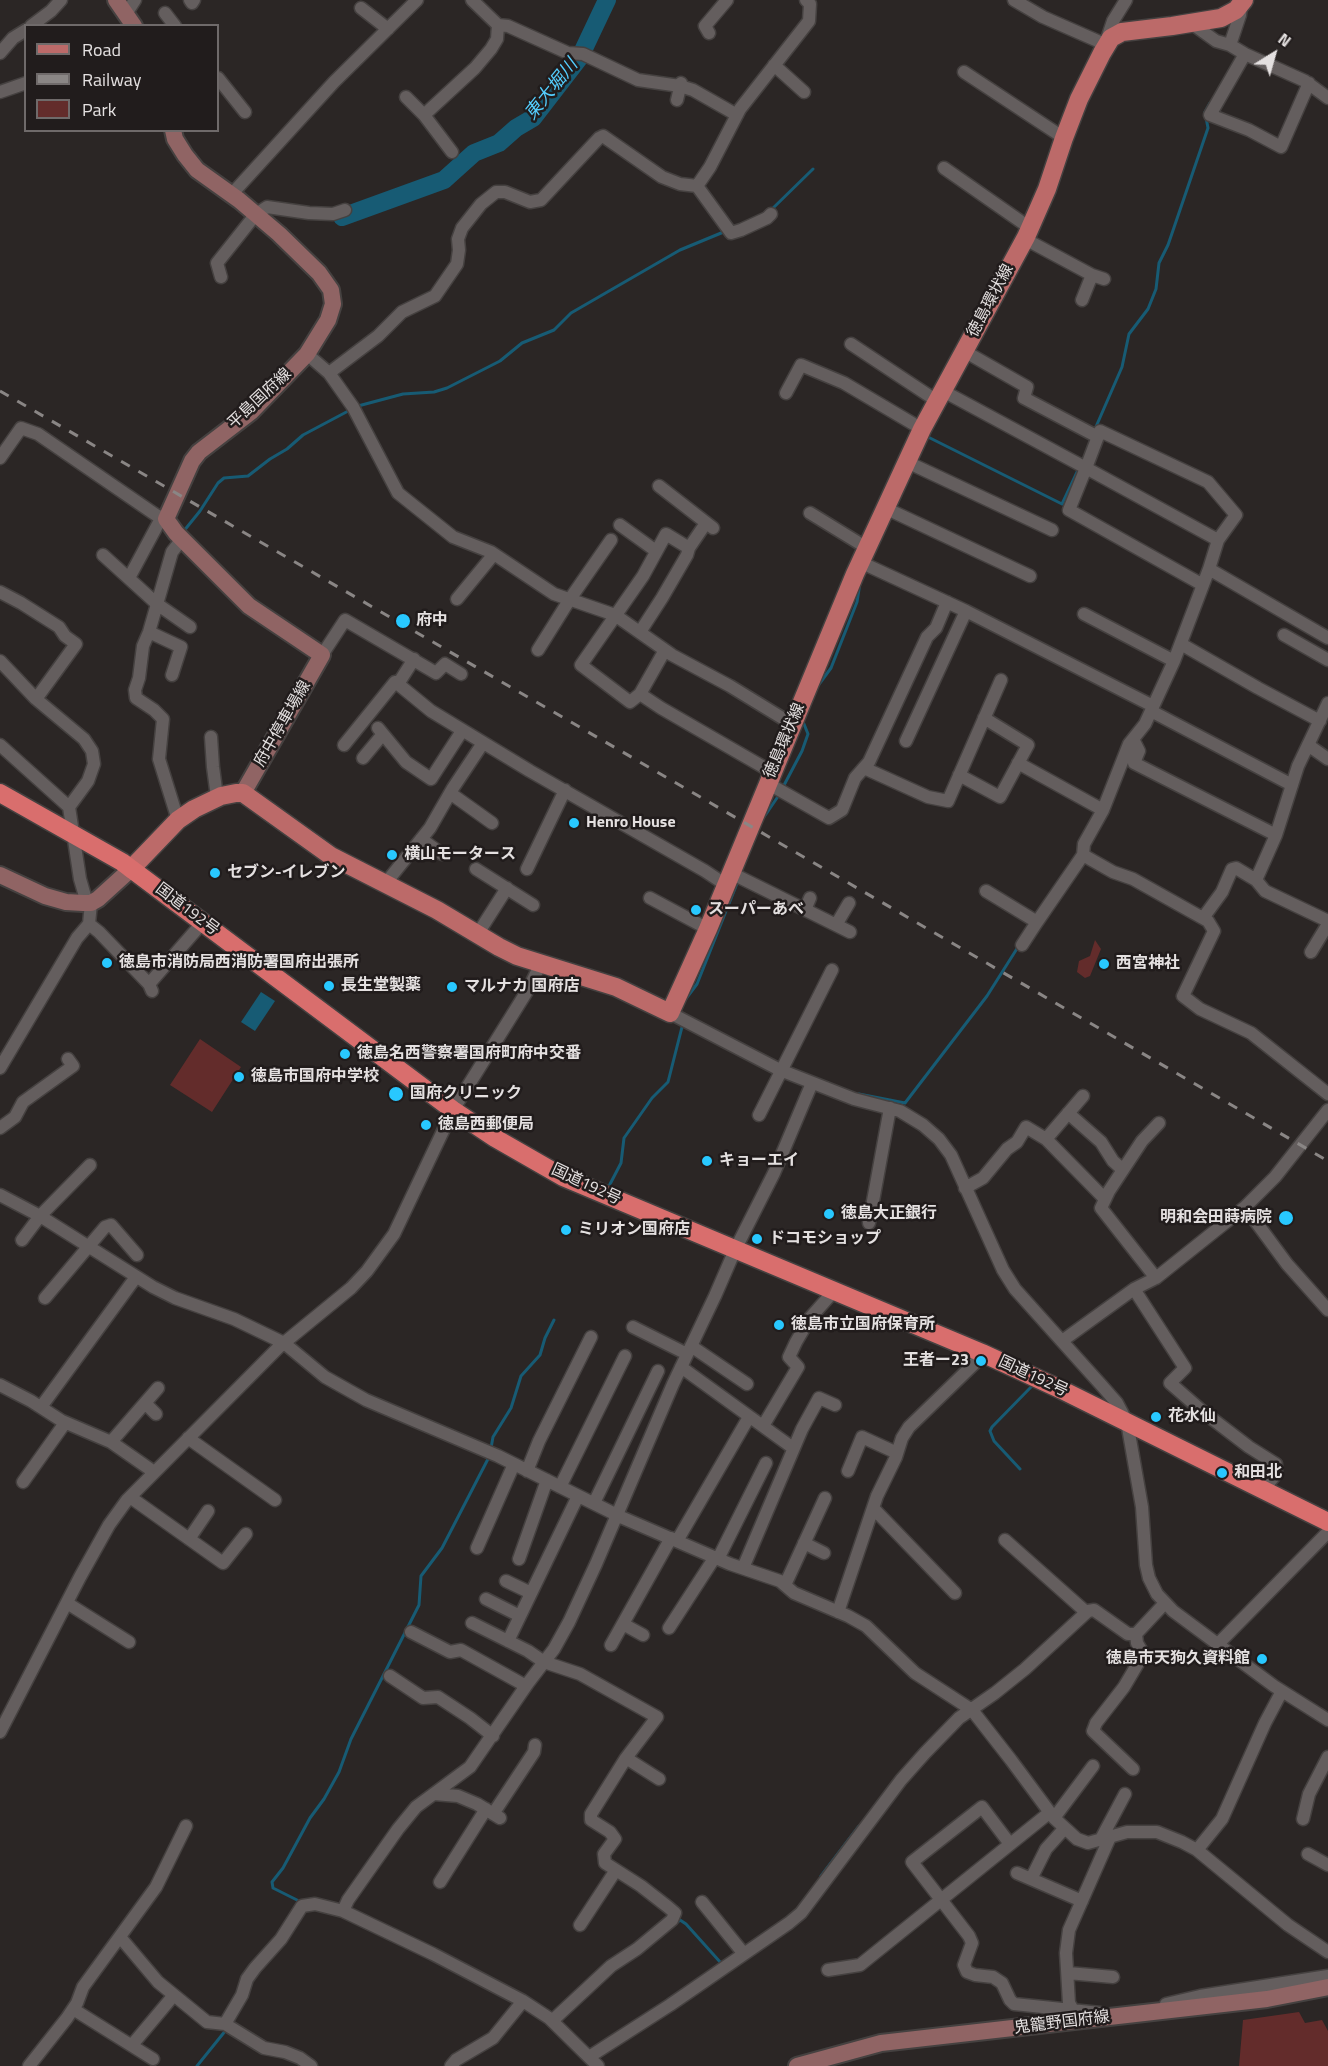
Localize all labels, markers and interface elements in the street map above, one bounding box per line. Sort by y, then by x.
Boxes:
legend [24,24,219,132]
north arrow [1244,24,1304,84]
text: N [1273,27,1296,53]
text: Road [82,36,121,63]
water label: 東大堀川 [521,55,583,125]
text: Railway [82,66,141,93]
text: Park [82,96,116,123]
street label: 徳島環状線 [964,261,1018,341]
street label: 平島国府線 [224,365,296,433]
place label: 府中 [416,611,448,631]
marker: 府中 [394,612,412,630]
street label: 府中停車場線 [251,678,315,770]
street label: 徳島環状線 [761,700,809,782]
place label: Henro House [586,813,676,833]
marker: Henro House [567,816,581,830]
place label: 横山モータース [404,845,516,865]
marker: 横山モータース [385,848,399,862]
place label: セブン-イレブン [227,863,346,883]
marker: セブン-イレブン [208,866,222,880]
street label: 国道192号 [151,880,223,940]
place label: スーパーあべ [708,900,804,920]
marker: スーパーあべ [689,903,703,917]
place label: 徳島市消防局西消防署国府出張所 [119,953,359,973]
place label: 西宮神社 [1116,954,1180,974]
marker: 徳島市消防局西消防署国府出張所 [100,956,114,970]
marker: 西宮神社 [1097,957,1111,971]
place label: 長生堂製薬 [341,976,421,996]
place label: マルナカ 国府店 [464,977,580,997]
marker: 長生堂製薬 [322,979,336,993]
marker: マルナカ 国府店 [445,980,459,994]
place label: 徳島名西警察署国府町府中交番 [357,1044,581,1064]
marker: 徳島名西警察署国府町府中交番 [338,1047,352,1061]
place label: 徳島市国府中学校 [251,1067,379,1087]
marker: 徳島市国府中学校 [232,1070,246,1084]
place label: 国府クリニック [410,1084,522,1104]
marker: 国府クリニック [387,1085,405,1103]
place label: 徳島西郵便局 [438,1115,534,1135]
marker: 徳島西郵便局 [419,1118,433,1132]
place label: キョーエイ [719,1151,799,1171]
marker: キョーエイ [700,1154,714,1168]
street label: 国道192号 [548,1160,624,1210]
place label: 徳島大正銀行 [841,1204,937,1224]
marker: 徳島大正銀行 [822,1207,836,1221]
place label: 明和会田蒔病院 [1160,1208,1272,1228]
marker: 明和会田蒔病院 [1277,1209,1295,1227]
place label: ミリオン国府店 [578,1220,690,1240]
marker: ミリオン国府店 [559,1223,573,1237]
place label: ドコモショップ [769,1229,881,1249]
marker: ドコモショップ [750,1232,764,1246]
place label: 徳島市立国府保育所 [791,1315,935,1335]
marker: 徳島市立国府保育所 [772,1318,786,1332]
place label: 王者ー23 [903,1351,969,1371]
street label: 国道192号 [995,1352,1071,1402]
marker: 王者ー23 [974,1354,988,1368]
place label: 花水仙 [1168,1407,1216,1427]
marker: 花水仙 [1149,1410,1163,1424]
place label: 和田北 [1234,1463,1282,1483]
marker: 和田北 [1215,1466,1229,1480]
place label: 徳島市天狗久資料館 [1106,1649,1250,1669]
marker: 徳島市天狗久資料館 [1255,1652,1269,1666]
street label: 鬼籠野国府線 [1013,2008,1111,2038]

